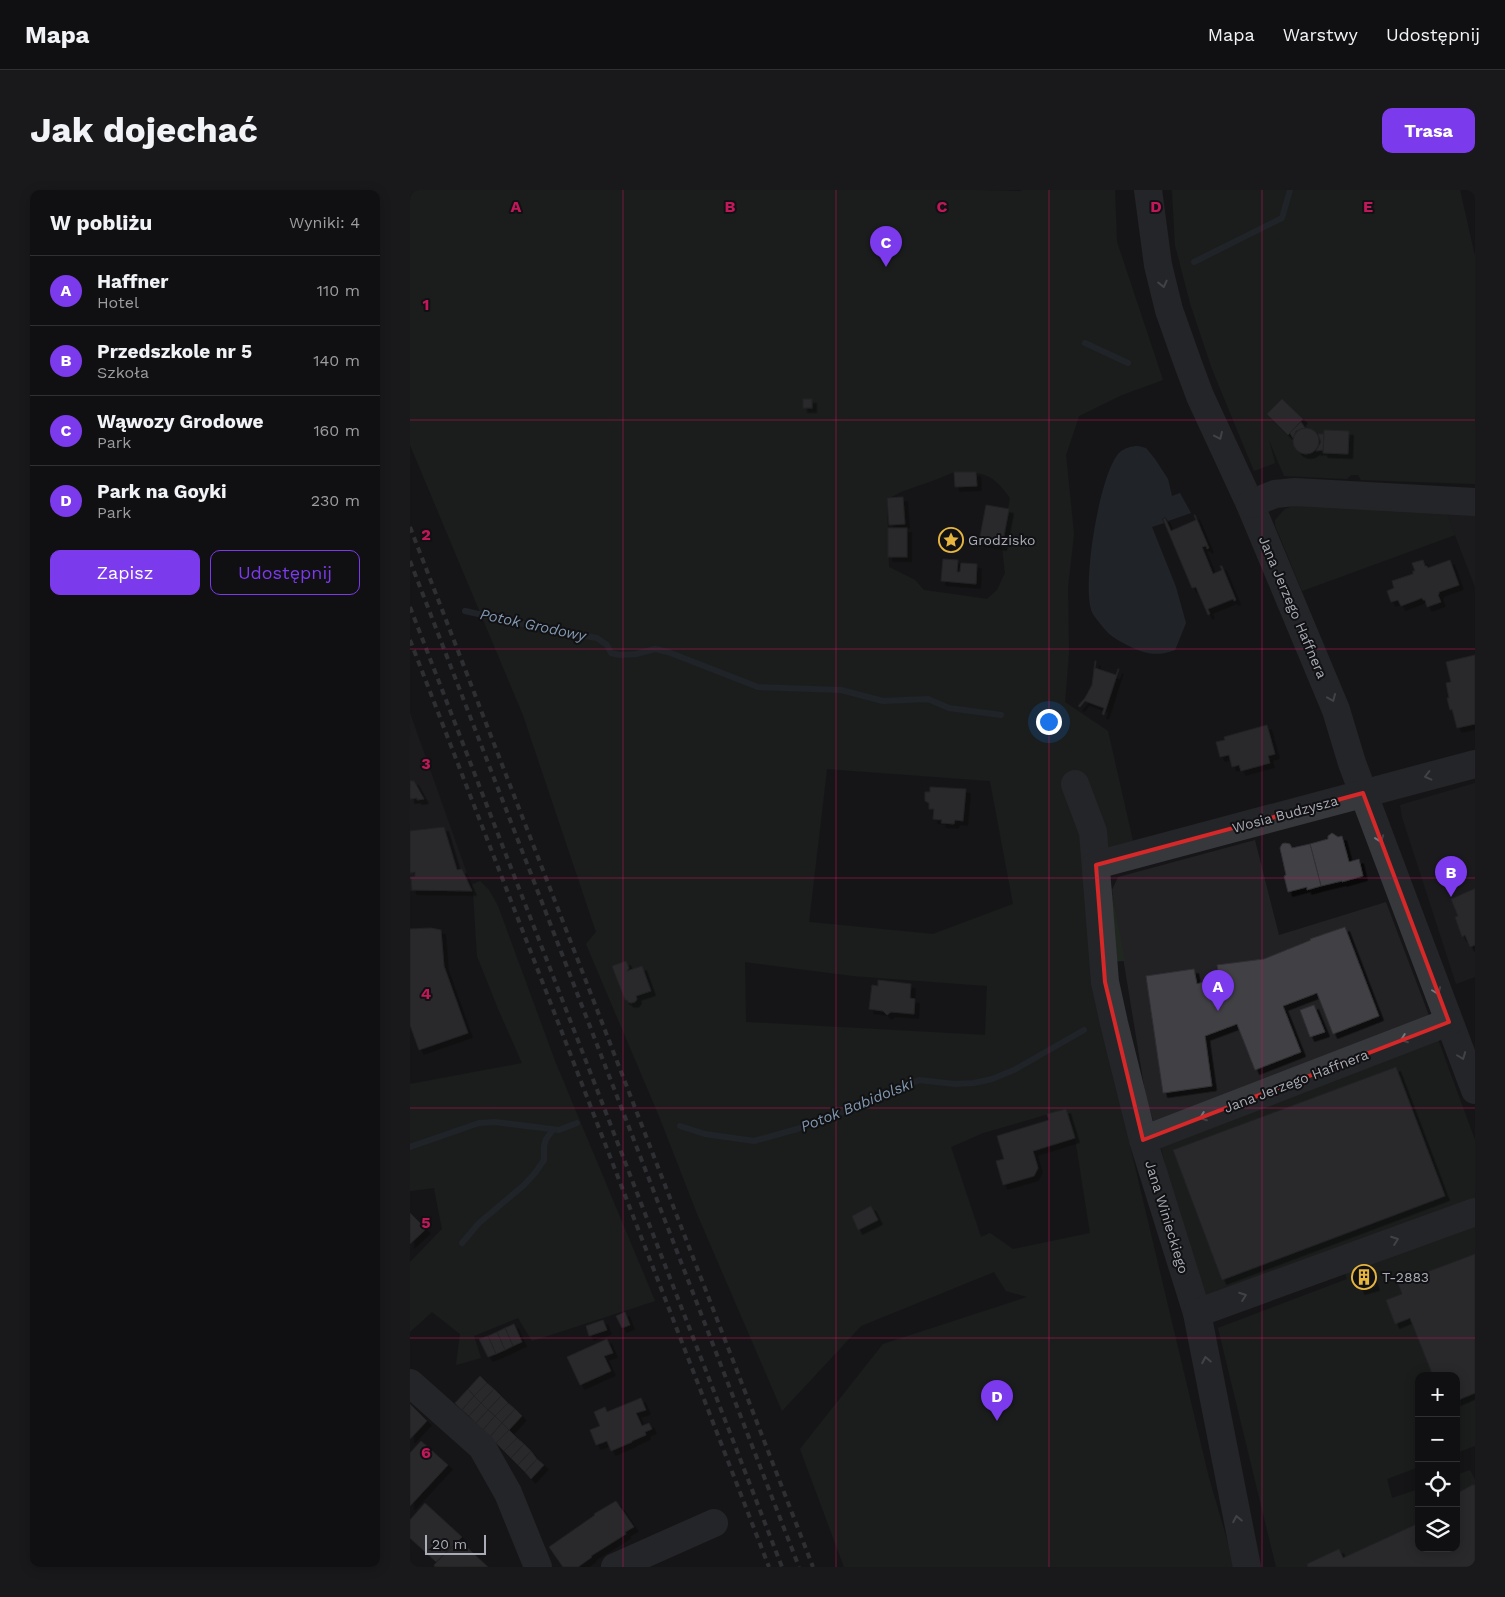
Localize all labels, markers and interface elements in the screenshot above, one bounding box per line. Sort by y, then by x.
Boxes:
text: Mapa [25,21,90,49]
text: Mapa [1208,24,1255,45]
text: Warstwy [1283,24,1358,45]
text: Udostępnij [1386,24,1480,45]
button: Trasa [1382,108,1475,153]
text: Jak dojechać [30,109,258,151]
text: A [511,197,522,216]
text: B [725,197,736,216]
text: C [937,197,948,216]
text: D [1150,197,1162,216]
text: E [1363,197,1373,216]
text: W pobliżu [50,210,152,235]
text: Wyniki: 4 [289,213,360,232]
pin: C [870,226,902,267]
text: Haffner [97,270,169,293]
one-way arrow [1157,280,1168,289]
text: A [61,281,71,300]
text: 110 m [317,281,360,300]
text: Hotel [97,293,139,312]
text: 1 [423,295,429,314]
text: Przedszkole nr 5 [97,340,252,363]
text: B [61,351,71,370]
text: 140 m [313,351,360,370]
text: Szkoła [97,363,149,382]
text: Wąwozy Grodowe [97,410,264,433]
text: C [61,421,71,440]
text: 160 m [313,421,360,440]
one-way arrow [1213,431,1223,440]
text: Park [97,433,131,452]
text: Park na Goyki [97,480,227,503]
text: D [60,491,72,510]
text: 230 m [311,491,360,510]
text: Park [97,503,131,522]
text: 2 [421,525,431,544]
place icon: Grodzisko [938,527,964,553]
place label: Grodzisko [968,532,1035,548]
street label: Jana Jerzego Haffnera [1256,533,1330,681]
button: Zapisz [50,550,200,595]
button: Udostępnij [210,550,360,595]
water label: Potok Grodowy [478,605,589,645]
one-way arrow [1325,693,1336,702]
your location [1036,709,1062,735]
text: 3 [421,754,431,773]
one-way arrow [1423,770,1432,781]
street label: Wosia Budzysza [1230,792,1340,836]
one-way arrow [1374,834,1384,843]
pin: B [1435,856,1467,897]
pin: A [1202,970,1234,1011]
text: 4 [421,984,431,1003]
one-way arrow [1431,986,1441,995]
one-way arrow [1400,1034,1408,1044]
street label: Jana Jerzego Haffnera [1222,1046,1370,1116]
one-way arrow [1456,1051,1466,1060]
water label: Potok Babidolski [798,1074,917,1136]
one-way arrow [1199,1111,1208,1121]
street label: Jana Winieckiego [1142,1159,1192,1275]
text: 5 [421,1213,431,1232]
one-way arrow [1390,1236,1399,1246]
building icon: T-2883 [1351,1264,1377,1290]
place label: T-2883 [1382,1269,1429,1285]
one-way arrow [1238,1292,1247,1302]
one-way arrow [1202,1355,1212,1364]
map controls [1415,1372,1460,1552]
button: + [1415,1372,1460,1417]
pin: D [981,1380,1013,1421]
button: − [1415,1417,1460,1462]
text: 6 [421,1443,431,1462]
button: locate [1415,1462,1460,1507]
button: layers [1415,1507,1460,1552]
one-way arrow [1232,1515,1243,1524]
scale bar [425,1532,486,1555]
text: 20 m [432,1536,467,1552]

